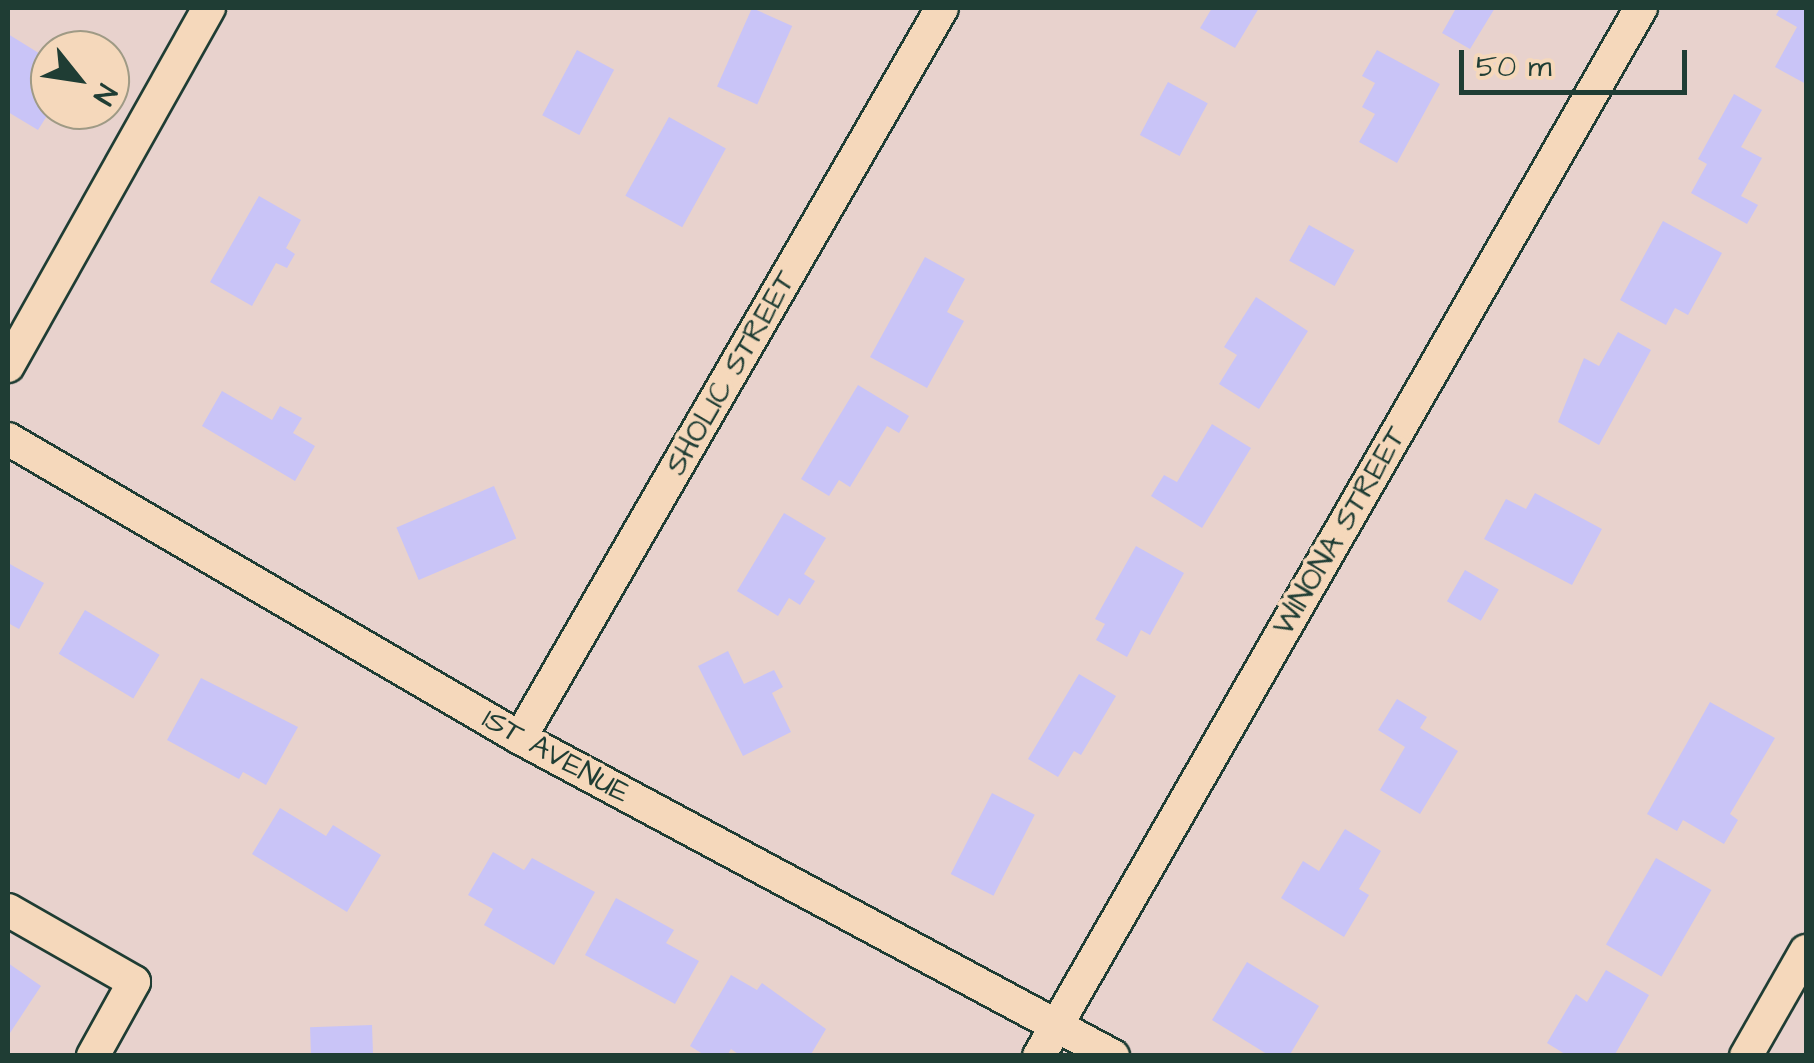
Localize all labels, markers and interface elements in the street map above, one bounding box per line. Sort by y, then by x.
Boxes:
north arrow [30,30,130,130]
scale bar [1464,30,1692,92]
text: 50 m [1476,46,1552,88]
text: N [83,77,126,112]
street label: SHOLIC STREET [658,265,804,481]
street label: WINONA STREET [1266,420,1414,642]
street label: 1ST AVENUE [476,701,636,811]

